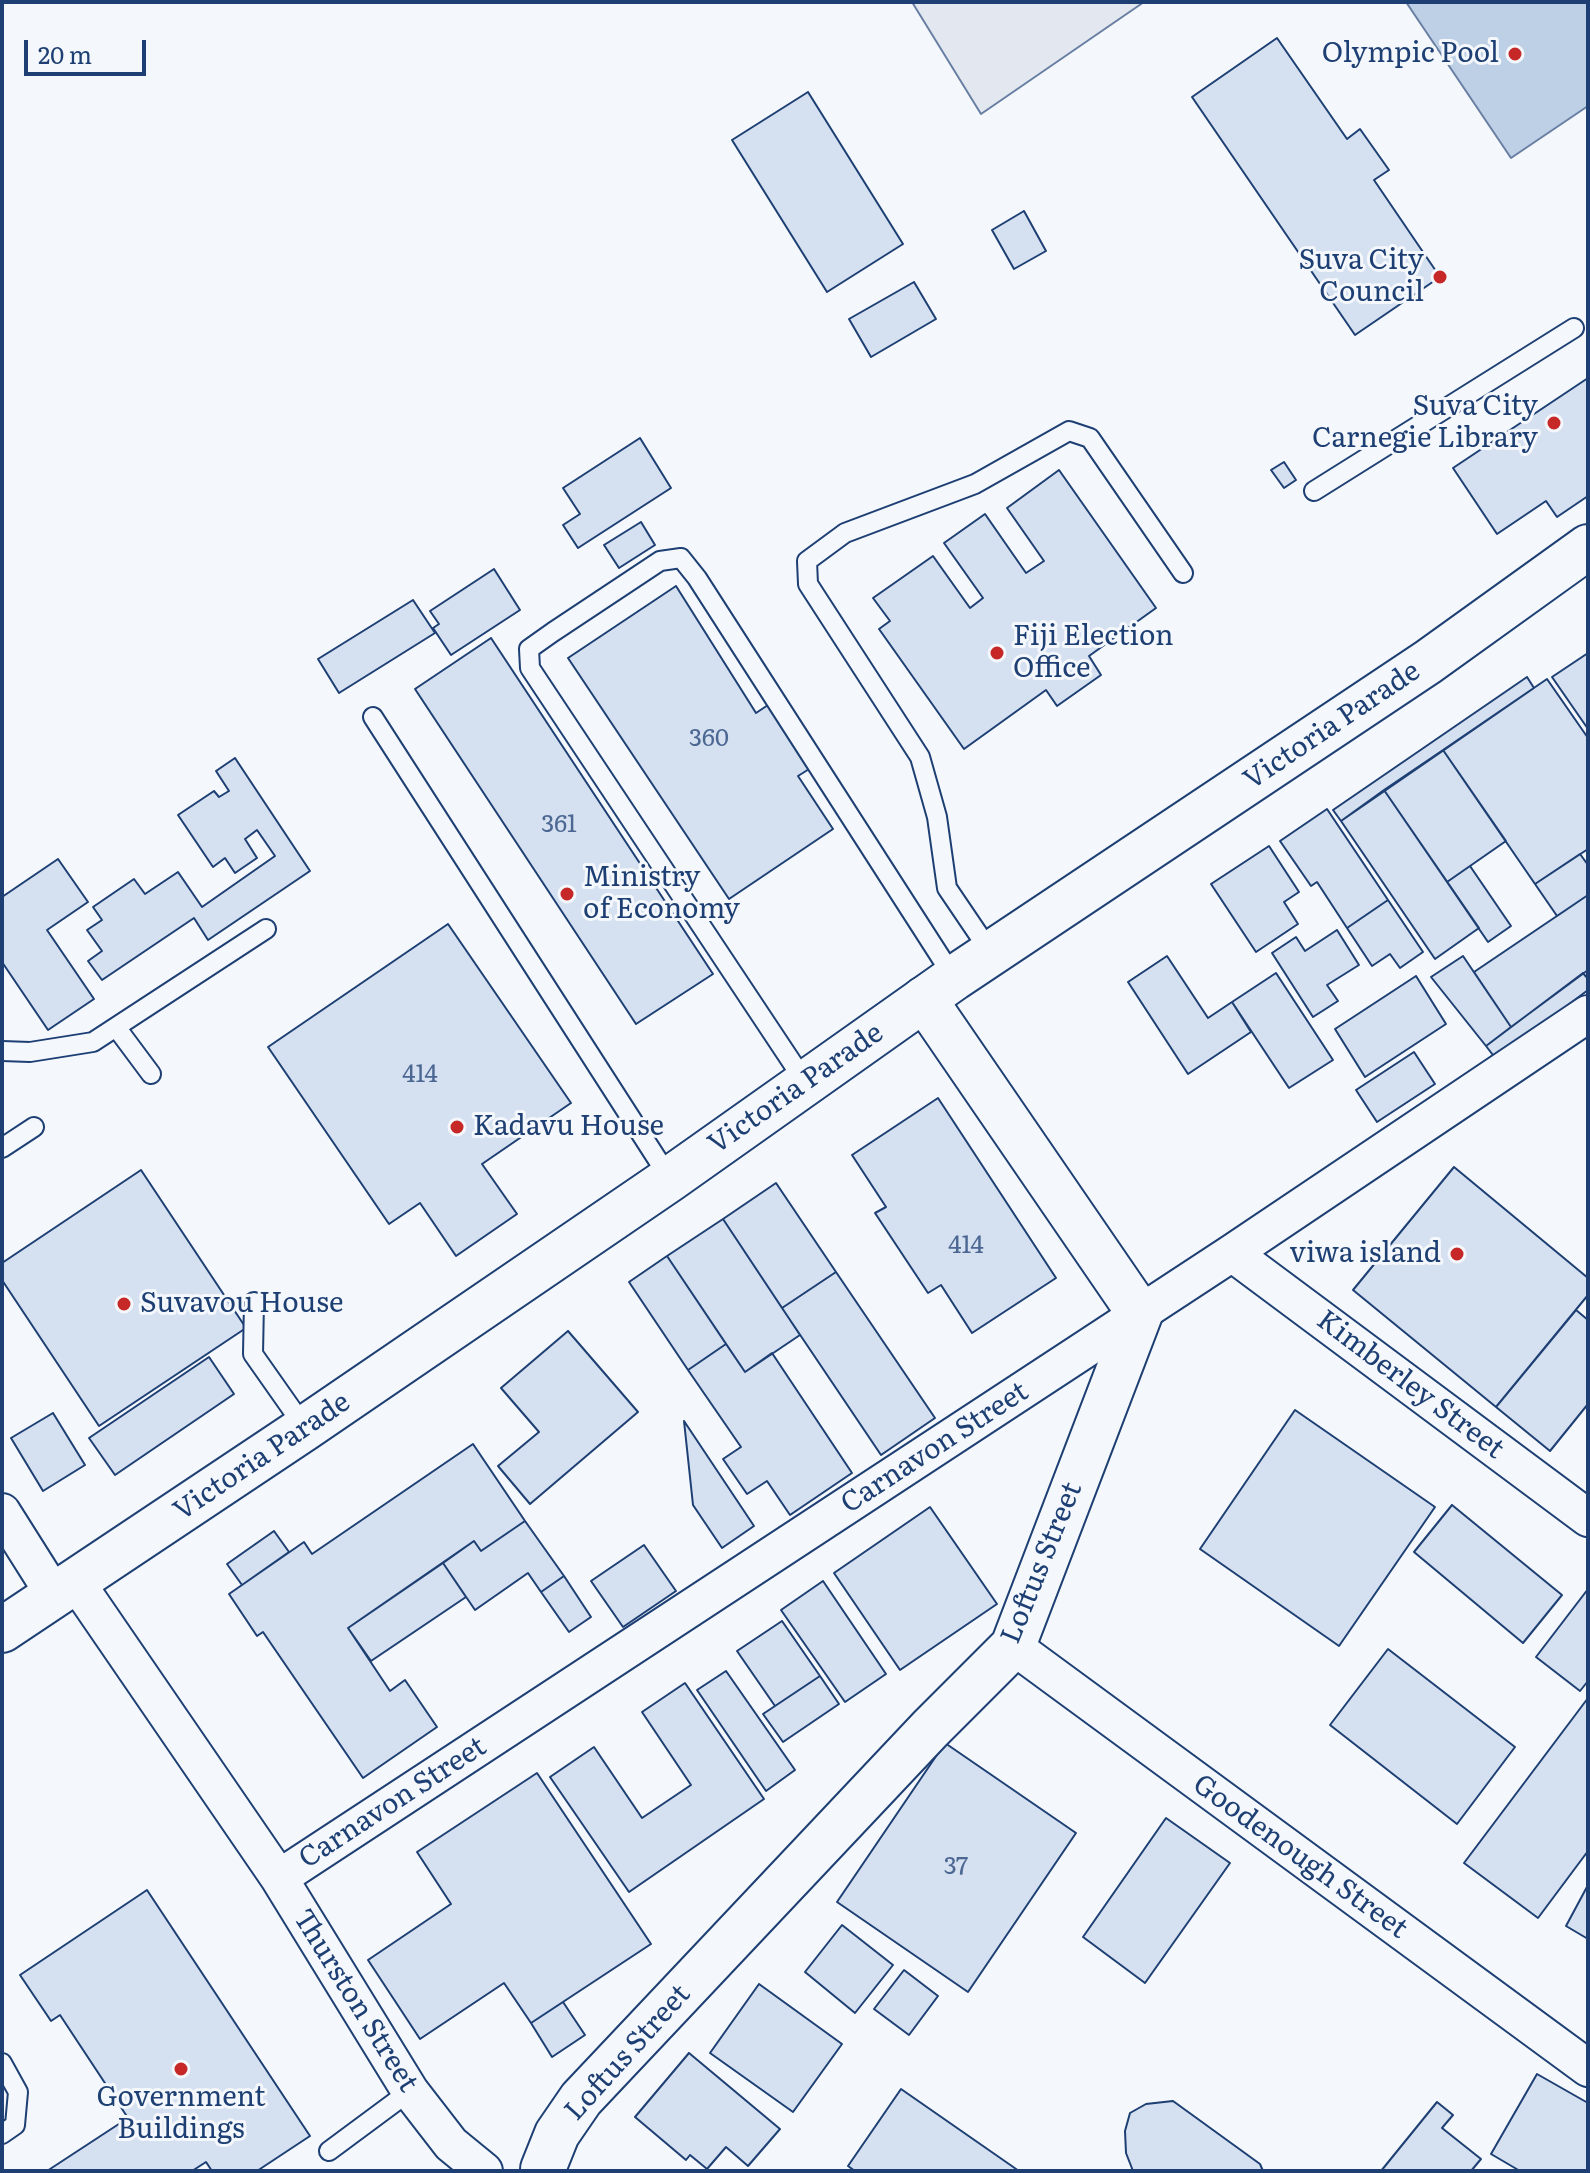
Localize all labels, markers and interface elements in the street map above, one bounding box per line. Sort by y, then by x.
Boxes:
scale bar [28,24,150,74]
text: 20 m [38,36,92,71]
place label: Olympic Pool [1322,37,1499,71]
marker: Olympic Pool [1506,45,1524,63]
place label: Suva City Council [1298,244,1424,310]
marker: Suva City Council [1431,268,1449,286]
place label: Suva City Carnegie Library [1312,390,1538,456]
marker: Suva City Carnegie Library [1545,414,1563,432]
place label: Fiji Election Office [1013,620,1174,686]
marker: Fiji Election Office [988,644,1006,662]
street label: Victoria Parade [1237,655,1427,797]
house number: 360 [689,725,729,753]
house number: 361 [541,811,577,839]
place label: Ministry of Economy [583,861,740,927]
marker: Ministry of Economy [558,885,576,903]
street label: Victoria Parade [702,1016,890,1162]
house number: 414 [402,1061,438,1089]
place label: Kadavu House [473,1110,664,1144]
marker: Kadavu House [448,1118,466,1136]
house number: 414 [948,1232,984,1260]
place label: viwa island [1290,1237,1441,1271]
marker: viwa island [1448,1245,1466,1263]
place label: Suvavou House [140,1287,343,1321]
marker: Suvavou House [115,1295,133,1313]
street label: Kimberley Street [1310,1304,1510,1466]
street label: Carnavon Street [835,1375,1035,1521]
street label: Victoria Parade [167,1386,357,1528]
street label: Loftus Street [994,1477,1090,1649]
street label: Carnavon Street [293,1730,493,1876]
street label: Goodenough Street [1186,1768,1414,1946]
house number: 37 [944,1853,968,1881]
street label: Thurston Street [285,1904,425,2098]
street label: Loftus Street [558,1978,698,2128]
marker: Government Buildings [172,2060,190,2078]
place label: Government Buildings [97,2081,265,2147]

